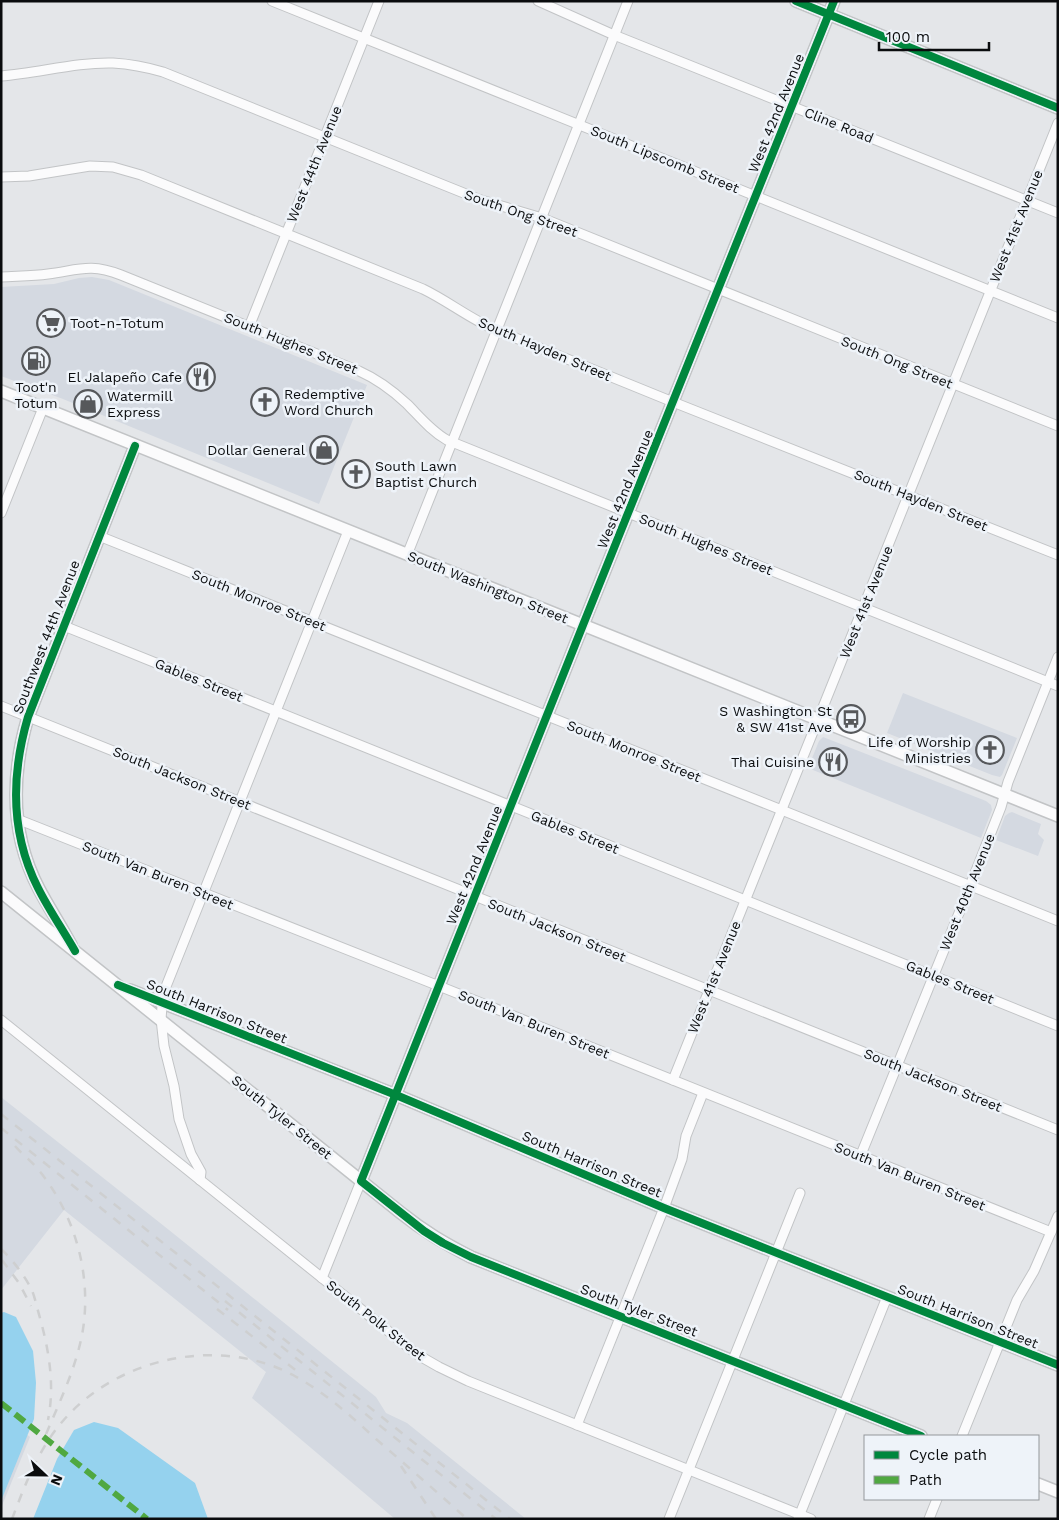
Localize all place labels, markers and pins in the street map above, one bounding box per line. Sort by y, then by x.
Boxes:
supermarket icon: Toot-n-Totum [36,308,66,338]
place label: Toot-n-Totum [70,315,164,331]
fuel station icon: Toot'n Totum [21,346,51,376]
restaurant icon: El Jalapeño Cafe [186,362,216,392]
place label: El Jalapeño Cafe [67,369,182,385]
place label: Toot'n Totum [14,379,58,411]
place label: Redemptive Word Church [284,386,373,418]
church icon: Redemptive Word Church [250,387,280,417]
place label: Watermill Express [107,388,174,420]
shop icon: Watermill Express [73,389,103,419]
shop icon: Dollar General [309,435,339,465]
place label: Dollar General [207,442,306,458]
place label: South Lawn Baptist Church [375,458,477,490]
church icon: South Lawn Baptist Church [341,459,371,489]
place label: S Washington St & SW 41st Ave [719,703,832,735]
bus stop icon: S Washington St & SW 41st Ave [836,704,866,734]
place label: Life of Worship Ministries [868,734,971,766]
church icon: Life of Worship Ministries [975,735,1005,765]
restaurant icon: Thai Cuisine [818,747,848,777]
place label: Thai Cuisine [731,754,814,770]

